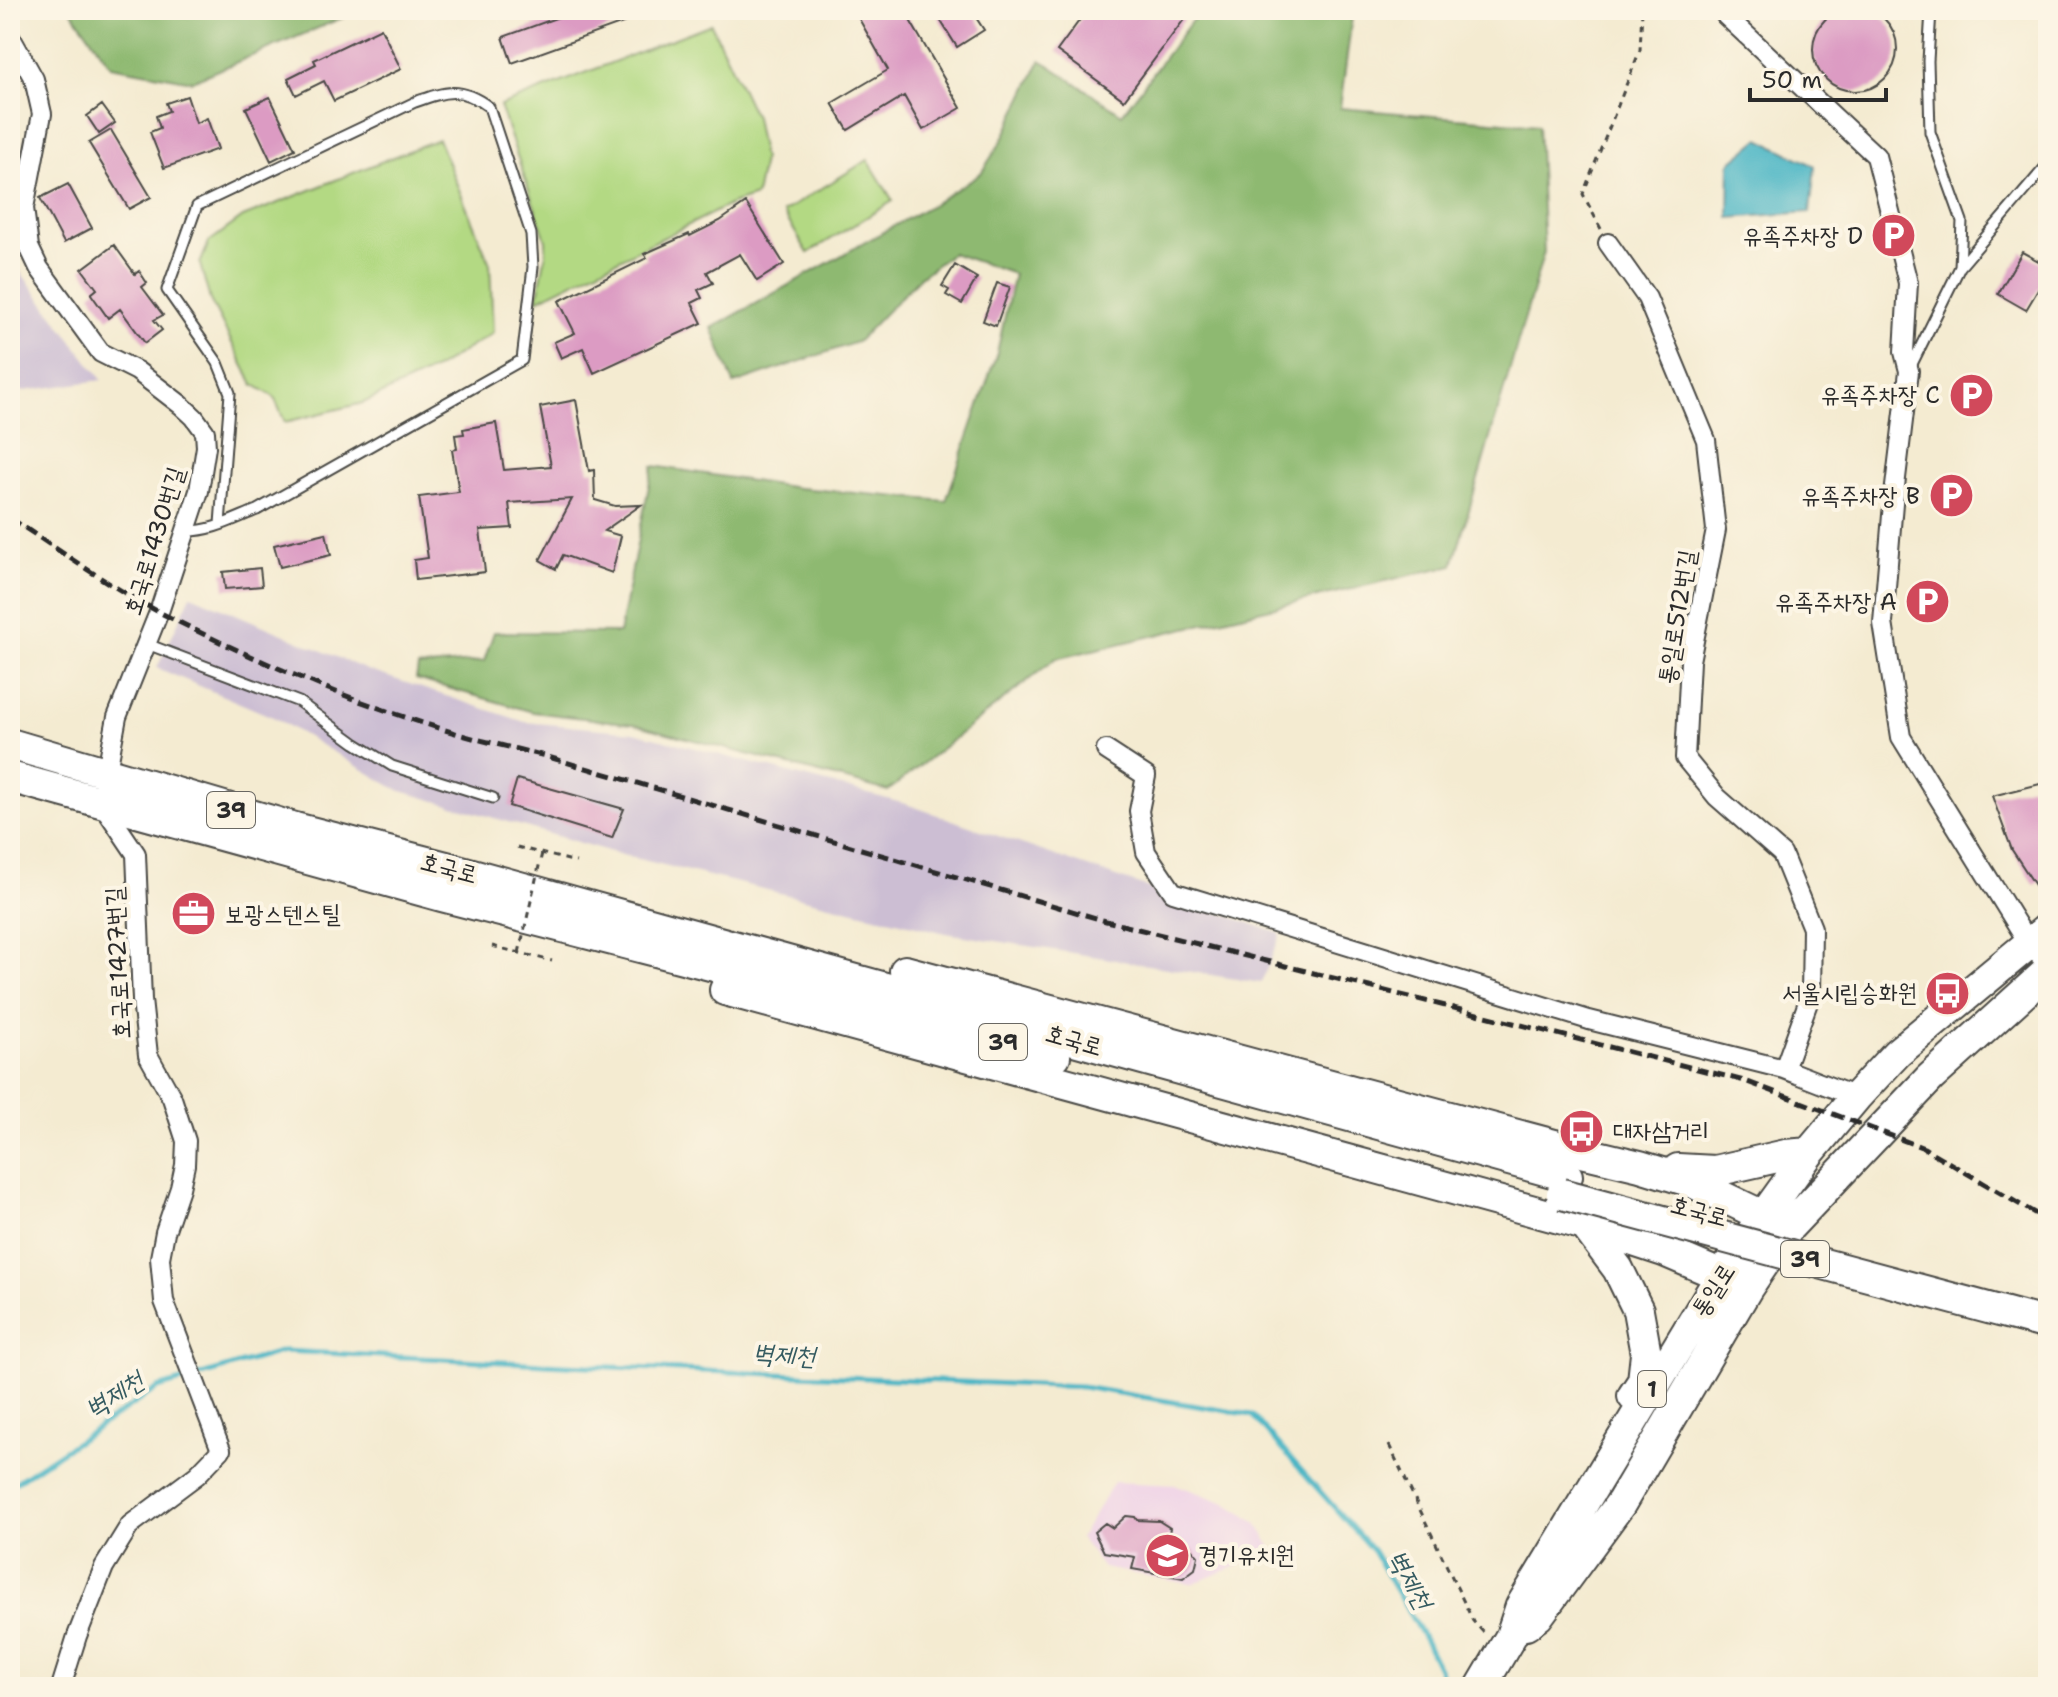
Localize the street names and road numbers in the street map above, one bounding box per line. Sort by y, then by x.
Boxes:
street label: 호국로1430번길 [116,463,192,619]
street label: 통일로512번길 [1651,547,1703,687]
road number: 39 [207,792,255,828]
street label: 호국로 [417,845,481,891]
street label: 호국로1427번길 [98,886,138,1040]
street label: 호국로 [1042,1017,1106,1063]
road number: 39 [979,1024,1027,1060]
street label: 호국로 [1667,1188,1731,1234]
road number: 39 [1781,1241,1829,1277]
street label: 통일로 [1684,1257,1742,1323]
road number: 1 [1638,1371,1666,1407]

